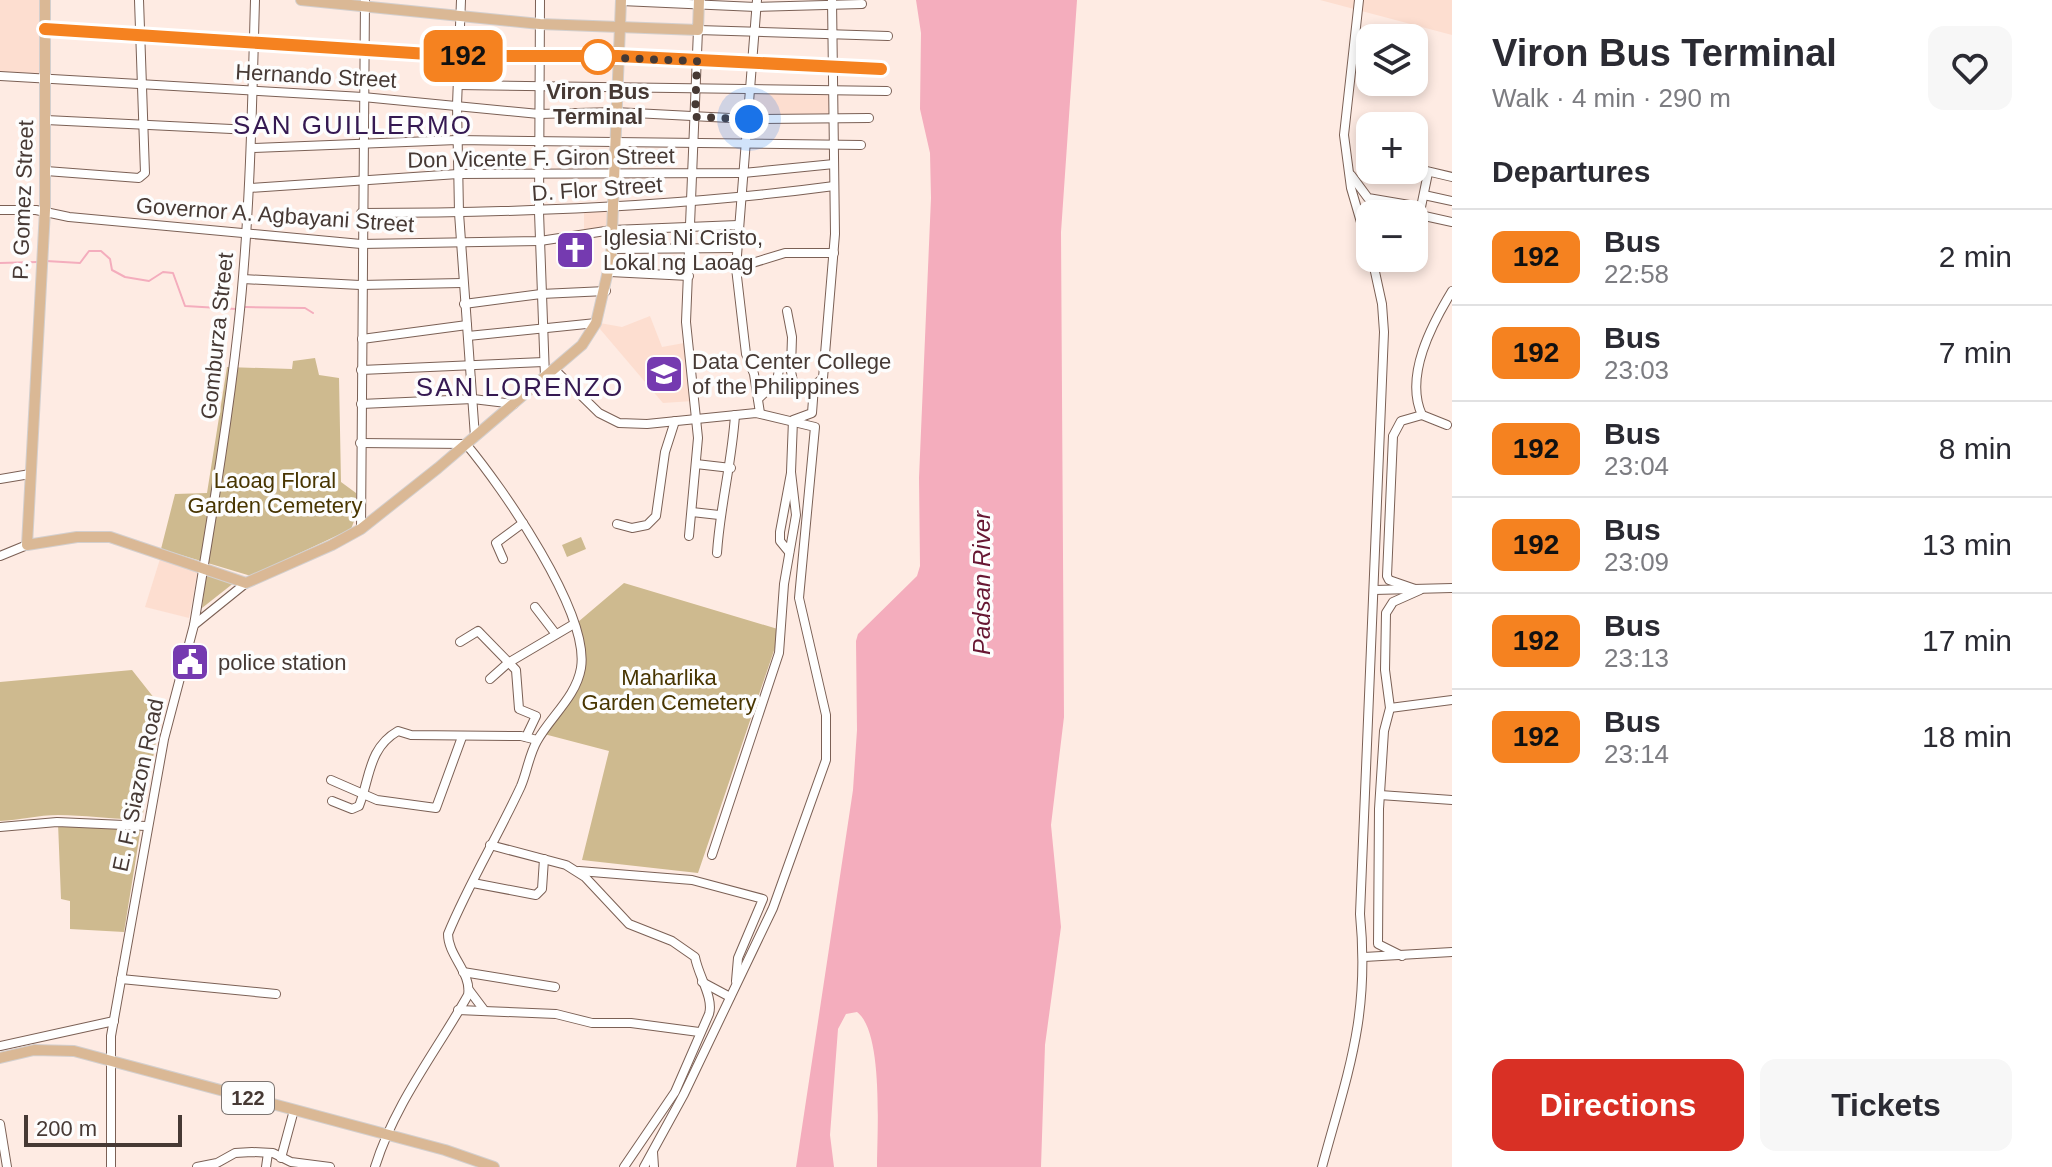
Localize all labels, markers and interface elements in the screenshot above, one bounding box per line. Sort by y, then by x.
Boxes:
map controls [1356,24,1428,272]
button: layers [1356,24,1428,96]
button: heart [1928,26,2012,110]
line badge: 192 [417,30,509,82]
text: Viron Bus Terminal [1492,32,1837,74]
text: 192 [440,40,486,71]
marker: Viron Bus Terminal [581,40,615,74]
street label: Hernando Street [235,59,397,93]
place label: Viron Bus Terminal [546,79,650,129]
text: Walk · 4 min · 290 m [1492,83,1731,113]
your location [729,99,769,139]
district label: SAN GUILLERMO [233,110,473,140]
button: + [1356,112,1428,184]
street label: P. Gomez Street [8,120,38,280]
street label: Don Vicente F. Giron Street [407,143,675,173]
text: Departures [1492,155,1650,188]
street label: D. Flor Street [531,172,663,206]
street label: Governor A. Agbayani Street [135,193,415,237]
button: − [1356,200,1428,272]
place label: Iglesia Ni Cristo, Lokal ng Laoag [603,225,763,275]
text: Bus [1604,225,1661,258]
church icon: Iglesia Ni Cristo, Lokal ng Laoag [554,229,596,271]
text: 2 min [1939,240,2012,273]
text: 192 [1513,241,1559,272]
street label: Gomburza Street [196,251,238,421]
text: 22:58 [1604,259,1669,289]
text: Bus [1604,321,1661,354]
text: 7 min [1939,336,2012,369]
text: 192 [1513,337,1559,368]
place label: Data Center College of the Philippines [692,349,891,399]
school or university icon: Data Center College of the Philippines [643,353,685,395]
text: 23:03 [1604,355,1669,385]
district label: SAN LORENZO [416,372,624,402]
text: Bus [1604,417,1661,450]
text: 8 min [1939,432,2012,465]
text: 192 [1513,433,1559,464]
text: 23:04 [1604,451,1669,481]
park label: Laoag Floral Garden Cemetery [188,468,362,518]
water label: Padsan River [968,510,995,655]
text: Bus [1604,513,1661,546]
text: 13 min [1922,528,2012,561]
text: 192 [1513,529,1559,560]
text: 23:09 [1604,547,1669,577]
text: Bus [1604,609,1661,642]
text: 17 min [1922,624,2012,657]
text: 192 [1513,625,1559,656]
public building icon: police station [169,641,211,683]
text: 23:13 [1604,643,1669,673]
place label: police station [218,650,346,675]
park label: Maharlika Garden Cemetery [582,665,756,715]
street label: E. F. Siazon Road [107,696,169,874]
text: Bus [1604,705,1661,738]
text: 18 min [1922,720,2012,753]
text: 192 [1513,721,1559,752]
text: 23:14 [1604,739,1669,769]
button: Directions [1492,1059,1744,1151]
button: Tickets [1760,1059,2012,1151]
road number: 122 [222,1082,274,1114]
scale bar [24,1111,182,1147]
text: 200 m [36,1116,97,1141]

